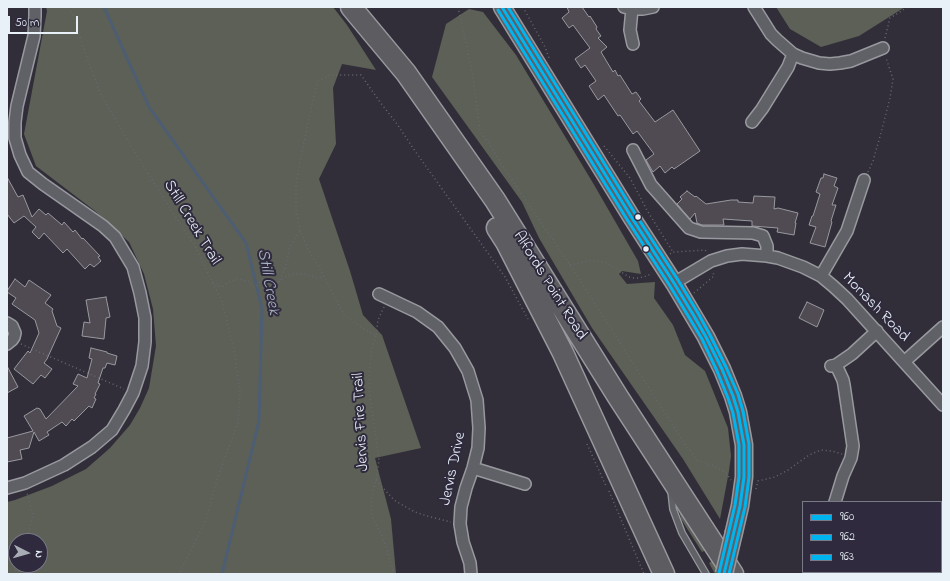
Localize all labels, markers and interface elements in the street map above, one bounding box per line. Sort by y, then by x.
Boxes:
scale bar [10,8,80,34]
text: 50 m [15,14,39,32]
street label: Still Creek Trail [158,177,224,269]
unlabelled marker [633,212,643,222]
street label: Alfords Point Road [508,228,590,344]
unlabelled marker [641,244,651,254]
water label: Still Creek [251,247,283,317]
street label: Monash Road [837,269,913,347]
street label: Jervis Fire Trail [350,372,374,472]
street label: Jervis Drive [437,431,471,507]
legend [802,501,942,573]
text: 960 [840,508,854,526]
text: 962 [840,528,855,546]
north arrow [8,533,48,573]
text: 963 [840,548,854,566]
text: N [31,550,47,559]

